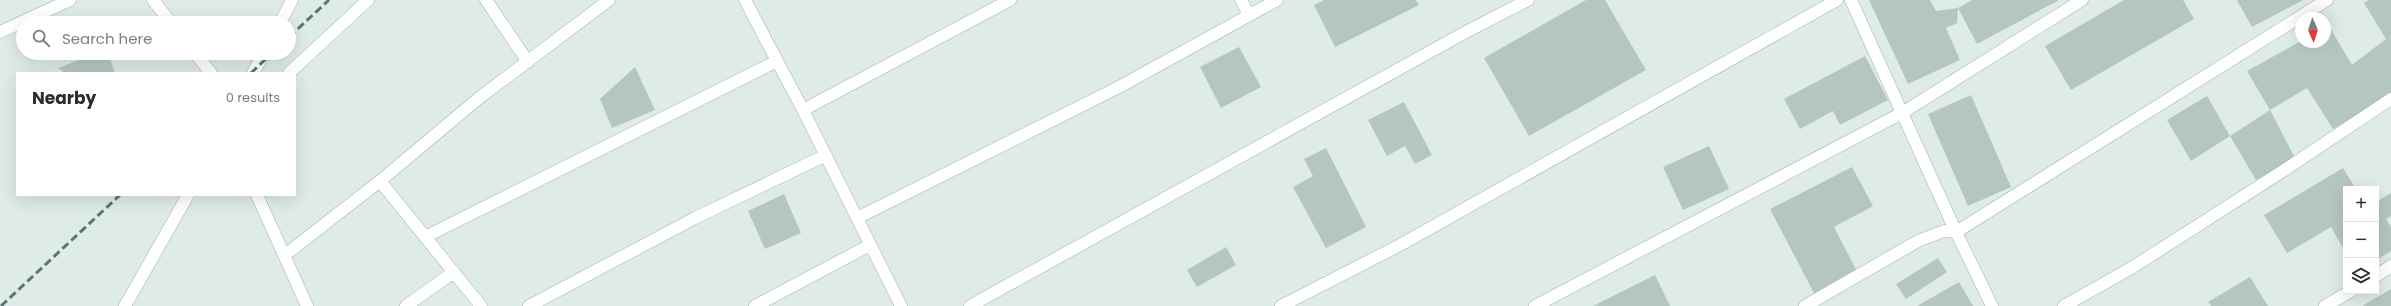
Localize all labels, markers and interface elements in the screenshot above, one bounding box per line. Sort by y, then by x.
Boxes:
north arrow [2295,12,2331,48]
search box [16,16,296,60]
icon: search [30,27,52,49]
text: Search here [62,28,152,49]
text: Nearby [32,86,96,110]
text: 0 results [226,88,280,107]
map controls [2343,186,2379,294]
button: + [2343,186,2379,222]
button: − [2343,222,2379,258]
button: layers [2343,258,2379,294]

